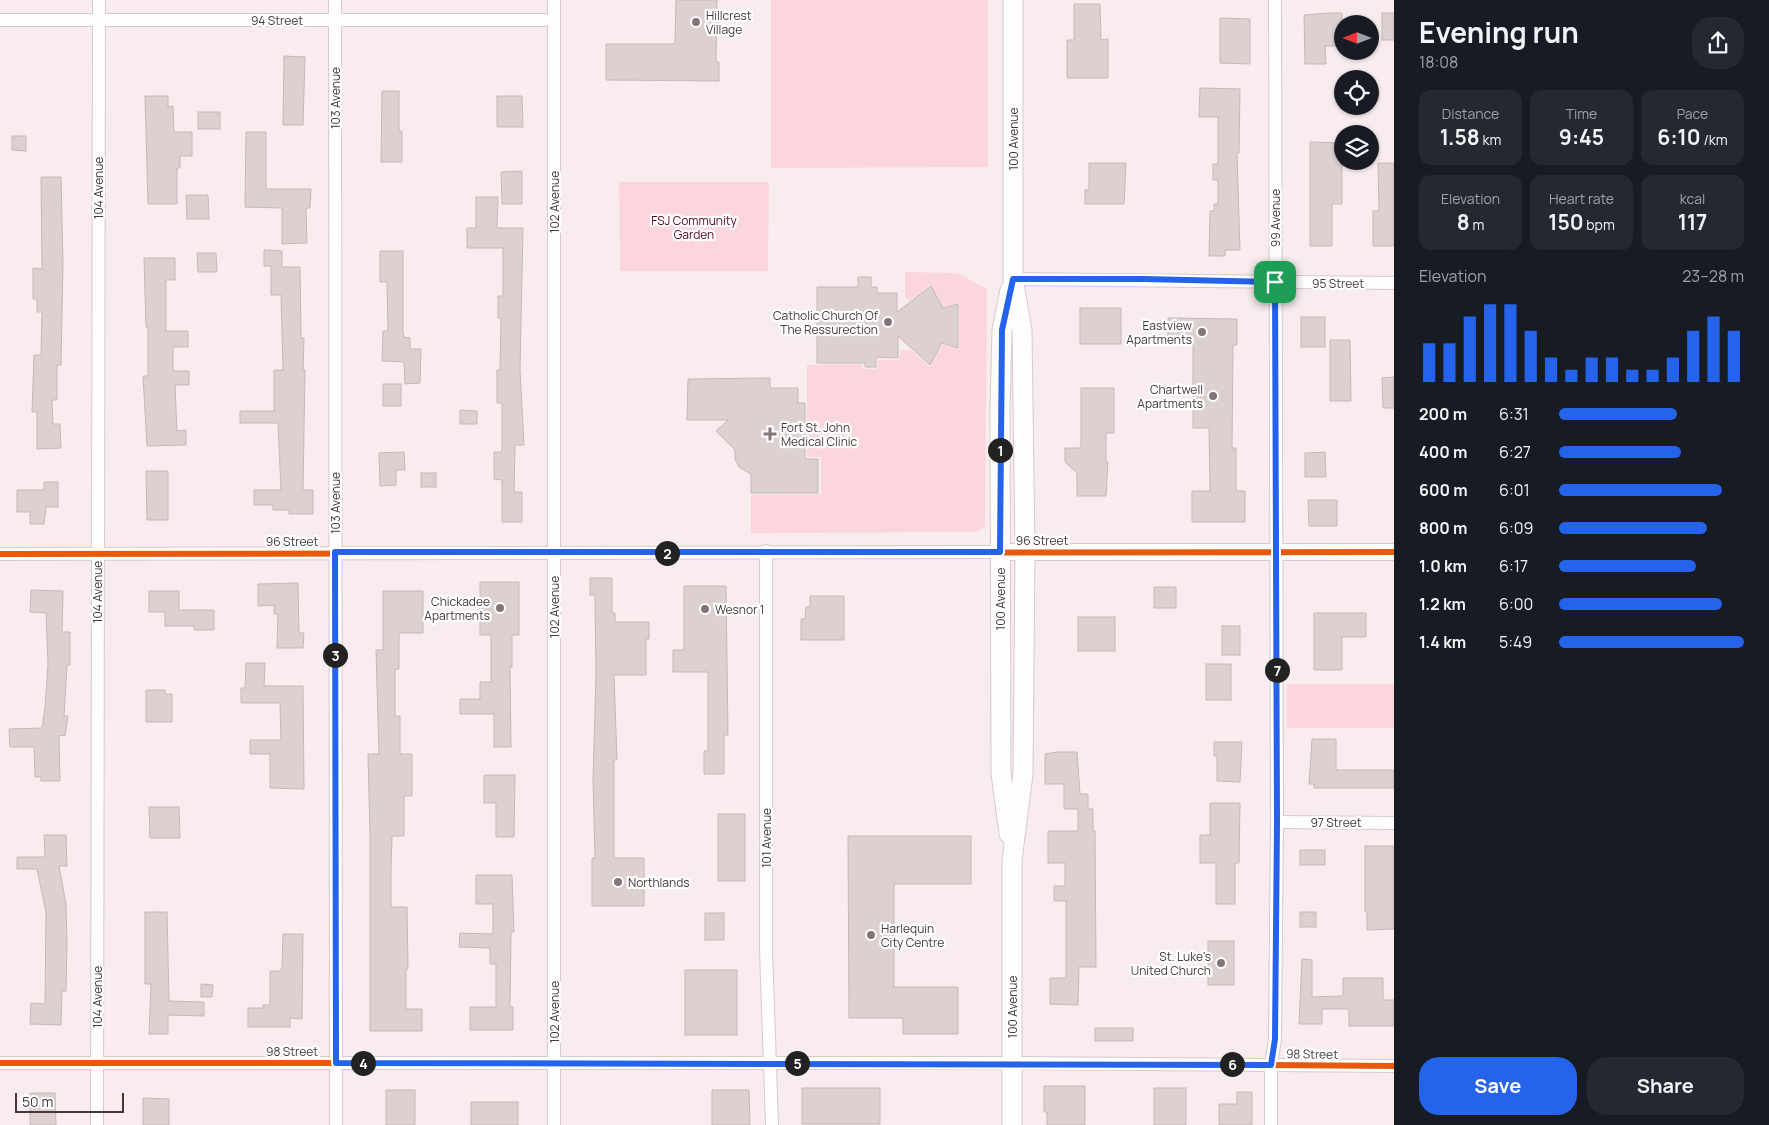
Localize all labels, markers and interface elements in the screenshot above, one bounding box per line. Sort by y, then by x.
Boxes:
place label: Hillcrest Village [706,7,752,38]
street label: 94 Street [251,12,303,29]
text: Evening run [1419,13,1579,51]
north arrow [1334,15,1379,60]
map controls [1334,15,1379,170]
marker: Hillcrest Village [690,16,702,28]
button: share [1692,17,1744,69]
text: 18:08 [1419,51,1458,73]
street label: 103 Avenue [327,67,344,129]
button: locate [1334,70,1379,115]
text: Distance [1442,104,1499,123]
text: Time [1566,104,1597,123]
text: Pace [1677,104,1708,123]
street label: 100 Avenue [1005,108,1022,170]
text: 1.58 [1440,123,1480,151]
text: 9:45 [1559,123,1604,151]
text: 6:10 [1657,123,1701,151]
button: layers [1334,125,1379,170]
text: km [1480,130,1501,149]
text: /km [1701,130,1728,149]
street label: 104 Avenue [90,157,107,219]
street label: 102 Avenue [546,171,563,233]
street label: 99 Avenue [1267,189,1284,247]
text: Elevation [1441,189,1500,208]
text: Heart rate [1549,189,1614,208]
text: kcal [1680,189,1705,208]
text: 8 [1457,208,1470,236]
text: 150 [1548,208,1584,236]
text: 117 [1678,208,1707,236]
park label: FSJ Community Garden [651,212,737,243]
text: m [1470,215,1484,234]
text: bpm [1584,215,1615,234]
pin [1254,261,1296,303]
text: Elevation [1419,265,1487,287]
text: 23–28 m [1682,265,1744,287]
icon: arrive [1261,268,1289,296]
street label: 95 Street [1312,275,1364,292]
place label: Catholic Church Of The Ressurection [773,307,879,338]
marker: Catholic Church Of The Ressurection [882,316,894,328]
place label: Eastview Apartments [1126,317,1192,348]
marker: Eastview Apartments [1196,326,1208,338]
place label: Chartwell Apartments [1137,381,1203,412]
marker: Chartwell Apartments [1207,390,1219,402]
text: 200 m [1419,403,1467,425]
text: 6:31 [1499,403,1529,425]
place label: Fort St. John Medical Clinic [781,419,858,450]
marker: Fort St. John Medical Clinic [763,427,777,441]
pin: 1 [988,438,1012,462]
text: 1 [997,441,1004,460]
text: 400 m [1419,441,1467,463]
text: 6:27 [1499,441,1531,463]
street label: 103 Avenue [327,472,344,534]
text: 600 m [1419,479,1468,501]
text: 6:01 [1499,479,1530,501]
text: 800 m [1419,517,1467,539]
text: 6:09 [1499,517,1533,539]
street label: 96 Street [1016,532,1068,549]
street label: 96 Street [266,533,318,550]
pin: 2 [654,540,680,566]
text: 2 [663,544,672,563]
text: 1.0 km [1419,555,1467,577]
text: 6:17 [1499,555,1528,577]
street label: 104 Avenue [89,561,106,623]
street label: 100 Avenue [992,568,1009,630]
street label: 102 Avenue [546,576,563,638]
place label: Chickadee Apartments [424,593,490,624]
text: 1.2 km [1419,593,1466,615]
text: 6:00 [1499,593,1533,615]
place label: Wesnor 1 [715,601,764,618]
marker: Chickadee Apartments [494,602,506,614]
marker: Wesnor 1 [699,603,711,615]
text: 1.4 km [1419,631,1466,653]
text: 5:49 [1499,631,1532,653]
pin: 3 [322,642,348,668]
text: 3 [331,646,340,665]
pin: 7 [1264,658,1290,682]
text: 7 [1274,661,1281,680]
street label: 101 Avenue [758,808,775,868]
street label: 97 Street [1311,814,1362,831]
place label: Northlands [628,874,690,891]
marker: Northlands [612,876,624,888]
place label: Harlequin City Centre [881,920,944,951]
marker: Harlequin City Centre [865,929,877,941]
place label: St. Luke's United Church [1131,948,1211,979]
marker: St. Luke's United Church [1215,957,1227,969]
street label: 104 Avenue [89,966,106,1028]
street label: 100 Avenue [1004,976,1021,1038]
street label: 102 Avenue [546,981,563,1043]
street label: 98 Street [266,1043,318,1060]
street label: 98 Street [1286,1045,1338,1063]
pin: 4 [350,1050,376,1076]
pin: 5 [784,1050,810,1076]
pin: 6 [1220,1052,1244,1076]
text: 4 [359,1054,368,1073]
text: 5 [793,1054,802,1073]
text: 6 [1228,1055,1237,1074]
button: Save [1419,1057,1577,1115]
button: Share [1587,1057,1744,1115]
scale bar [15,1090,124,1113]
text: 50 m [22,1092,53,1111]

